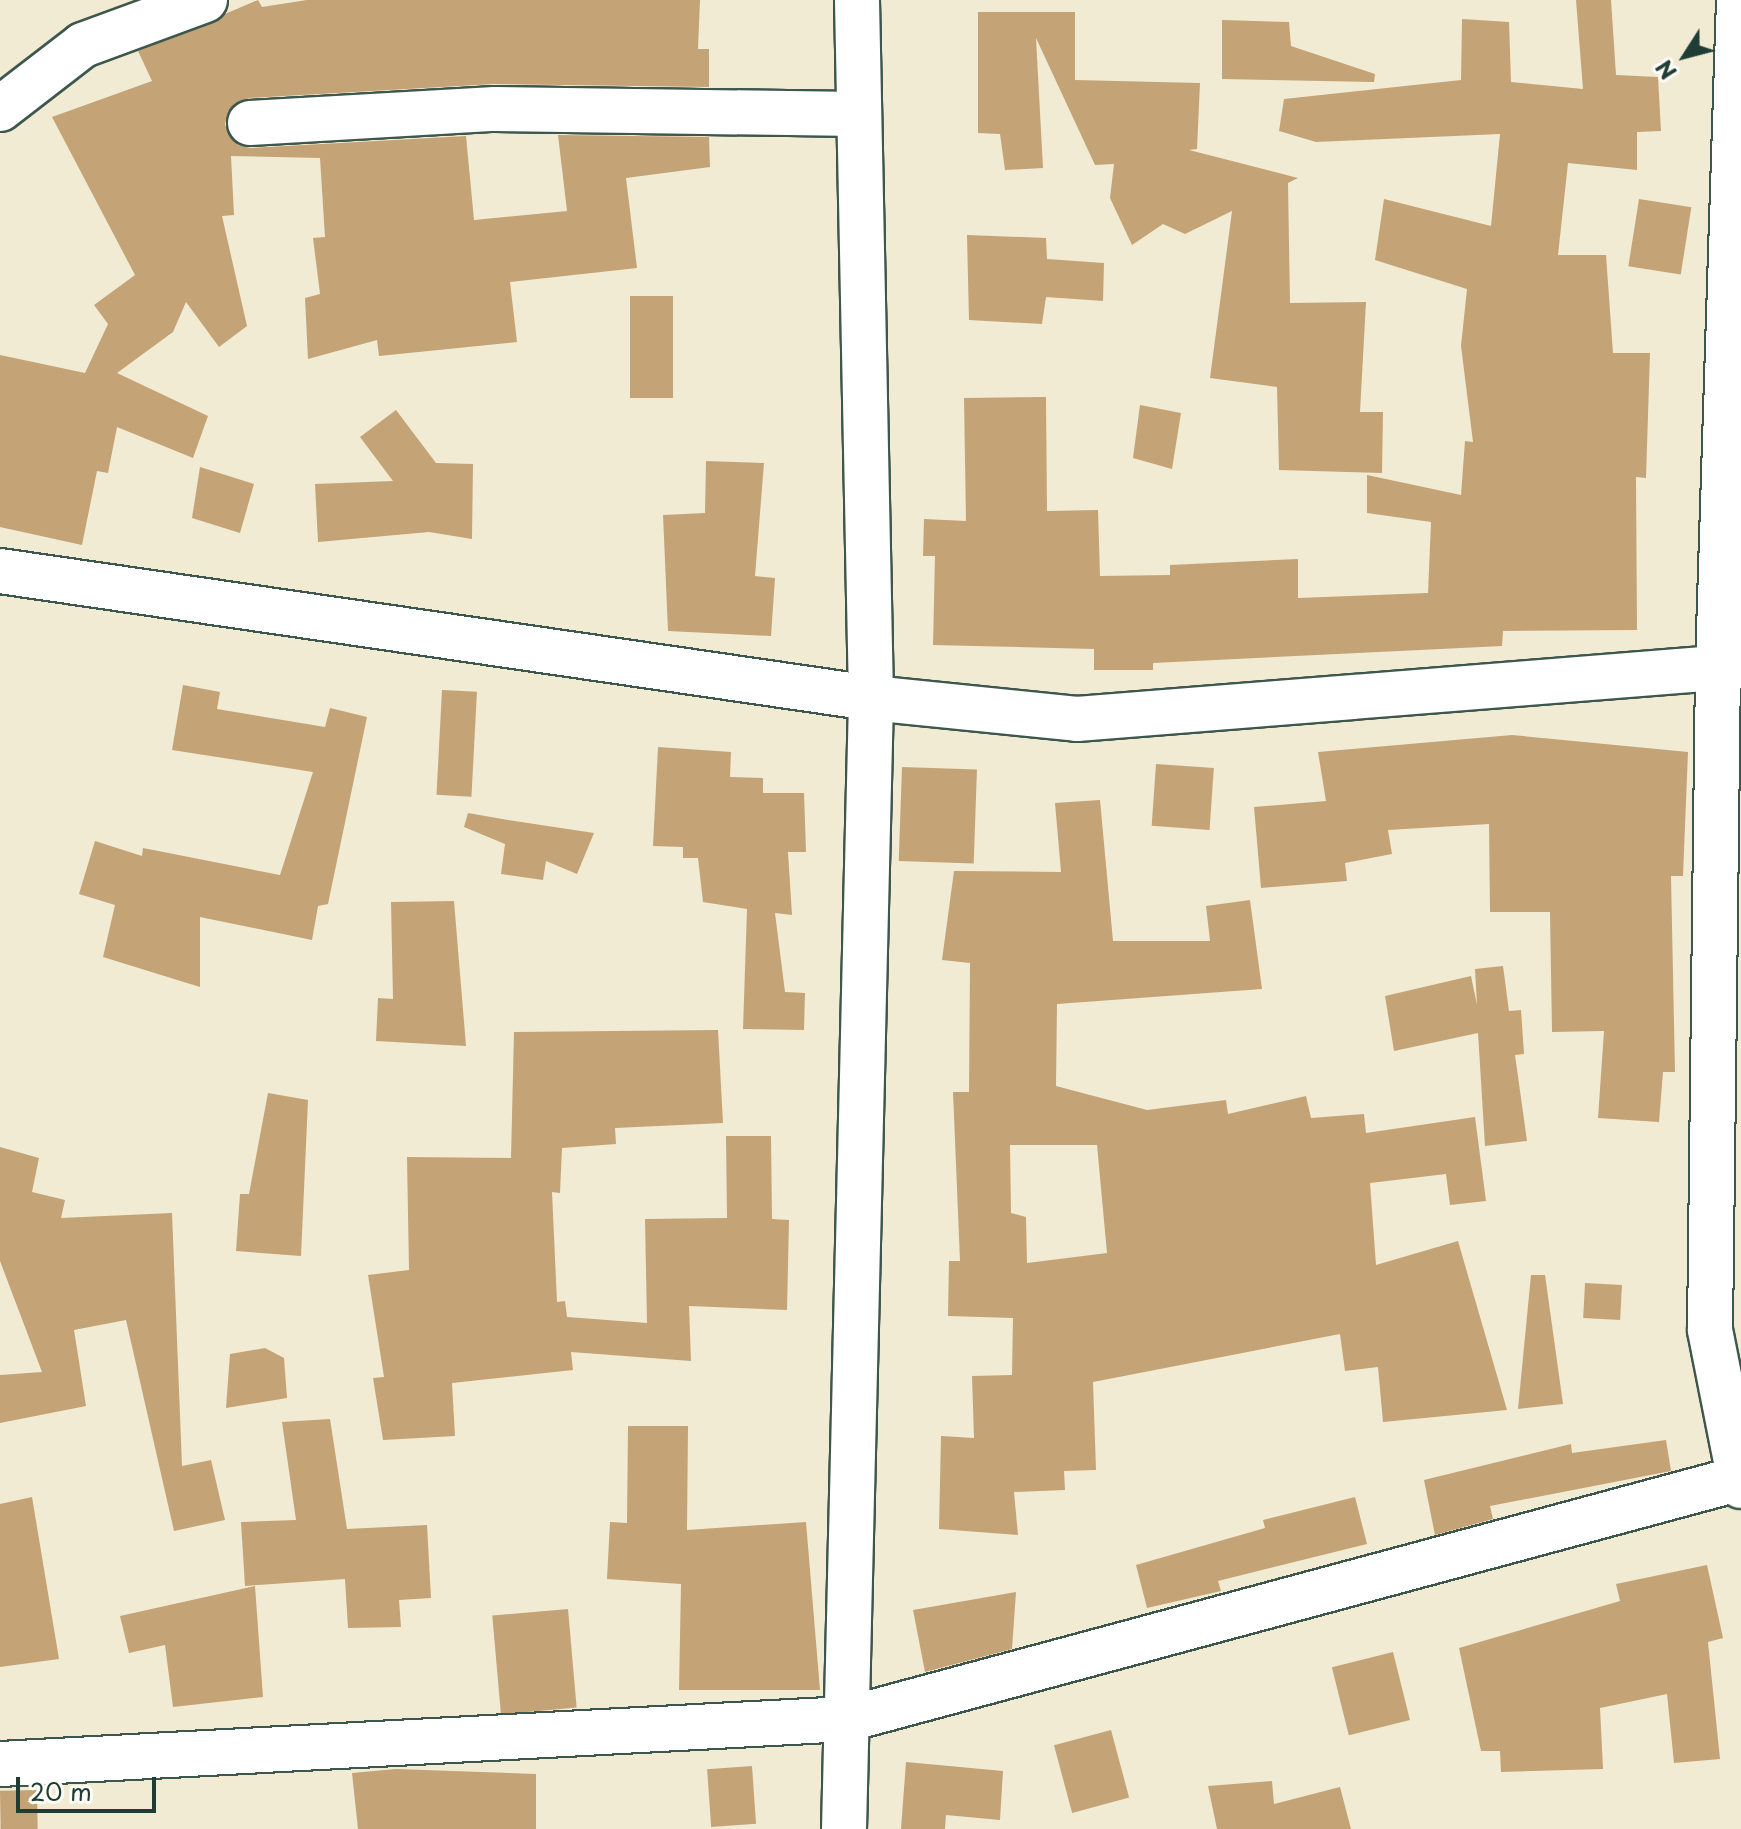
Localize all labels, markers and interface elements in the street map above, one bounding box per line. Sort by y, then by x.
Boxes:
north arrow [1645,16,1725,96]
text: N [1647,54,1684,87]
scale bar [20,1761,160,1811]
text: 20 m [30,1773,92,1809]

